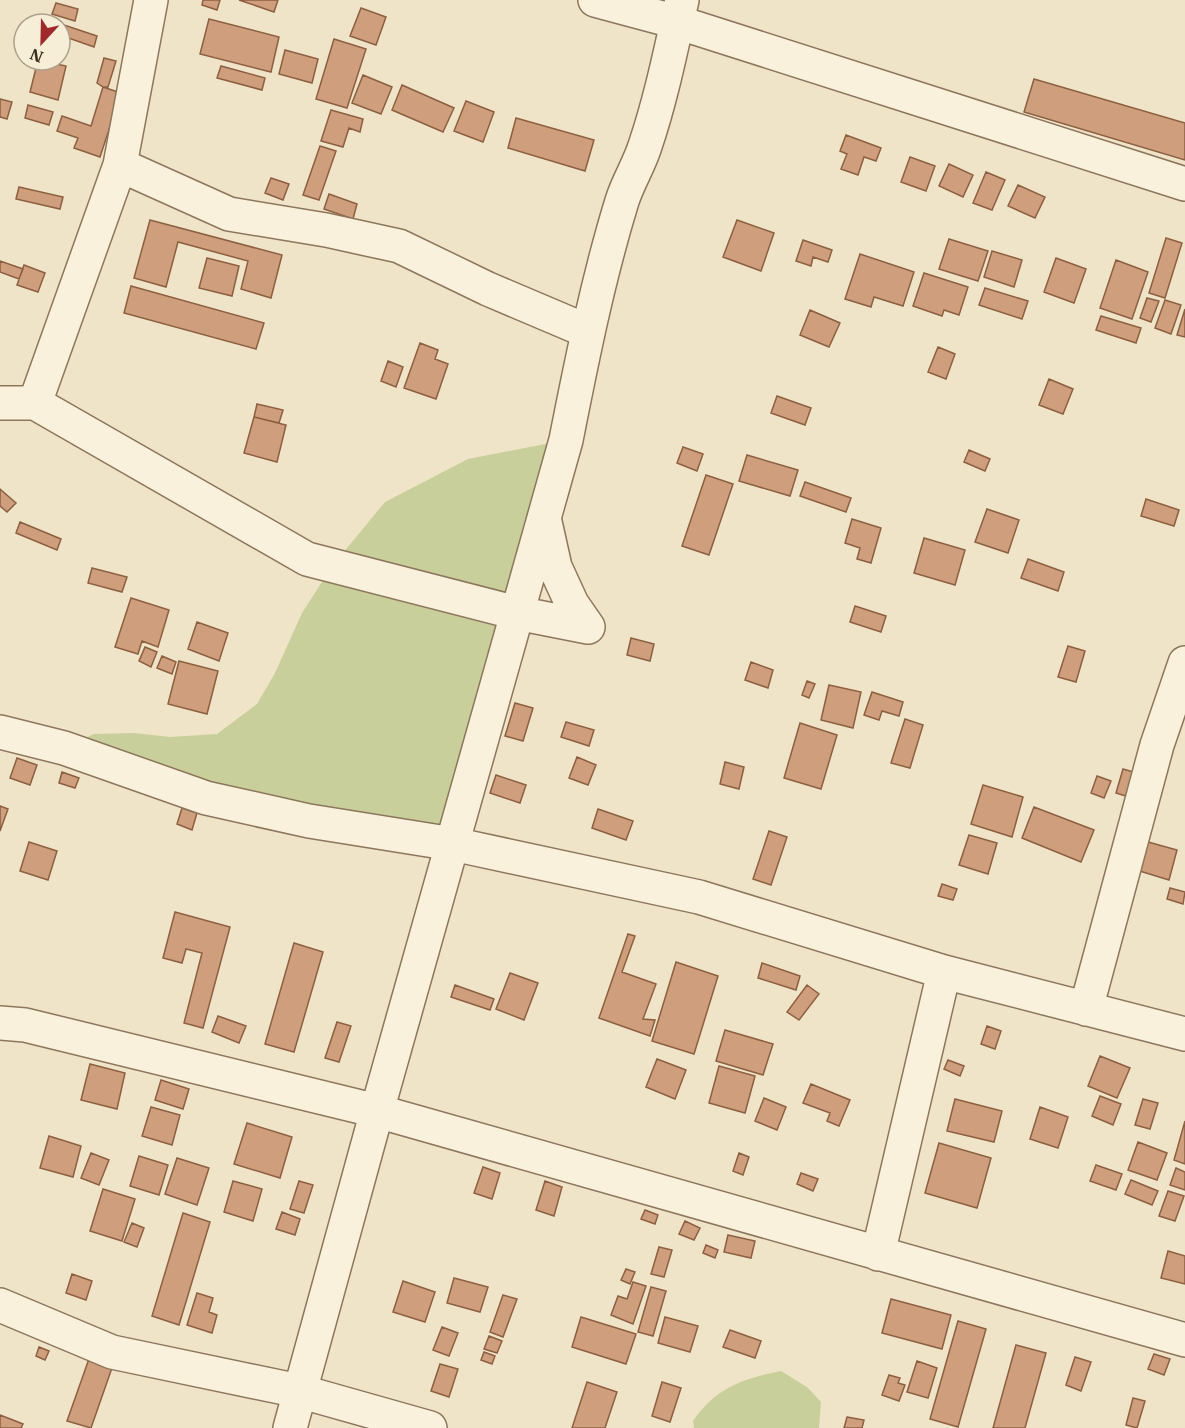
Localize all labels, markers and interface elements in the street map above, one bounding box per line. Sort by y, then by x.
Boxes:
north arrow [12,12,72,72]
text: N [27,44,46,68]

